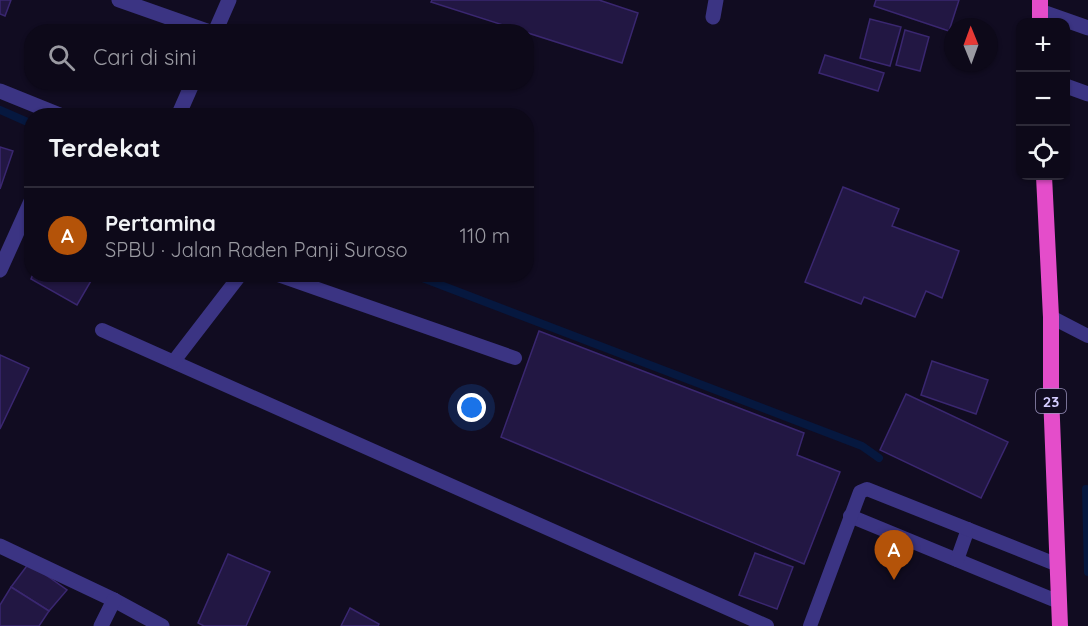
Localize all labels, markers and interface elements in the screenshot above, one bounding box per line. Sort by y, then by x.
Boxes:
north arrow [944,18,998,72]
map controls [1016,18,1070,180]
button: + [1016,18,1070,72]
search box [24,24,534,90]
icon: search [45,41,78,74]
text: Cari di sini [93,43,196,71]
button: − [1016,72,1070,126]
button: locate [1016,126,1070,180]
text: Terdekat [48,131,161,164]
text: Pertamina [105,209,216,237]
text: A [61,223,74,248]
text: 110 m [460,223,510,248]
text: SPBU · Jalan Raden Panji Suroso [105,237,408,262]
road number: 23 [1036,389,1066,413]
your location [457,393,486,422]
pin: A [874,530,914,580]

